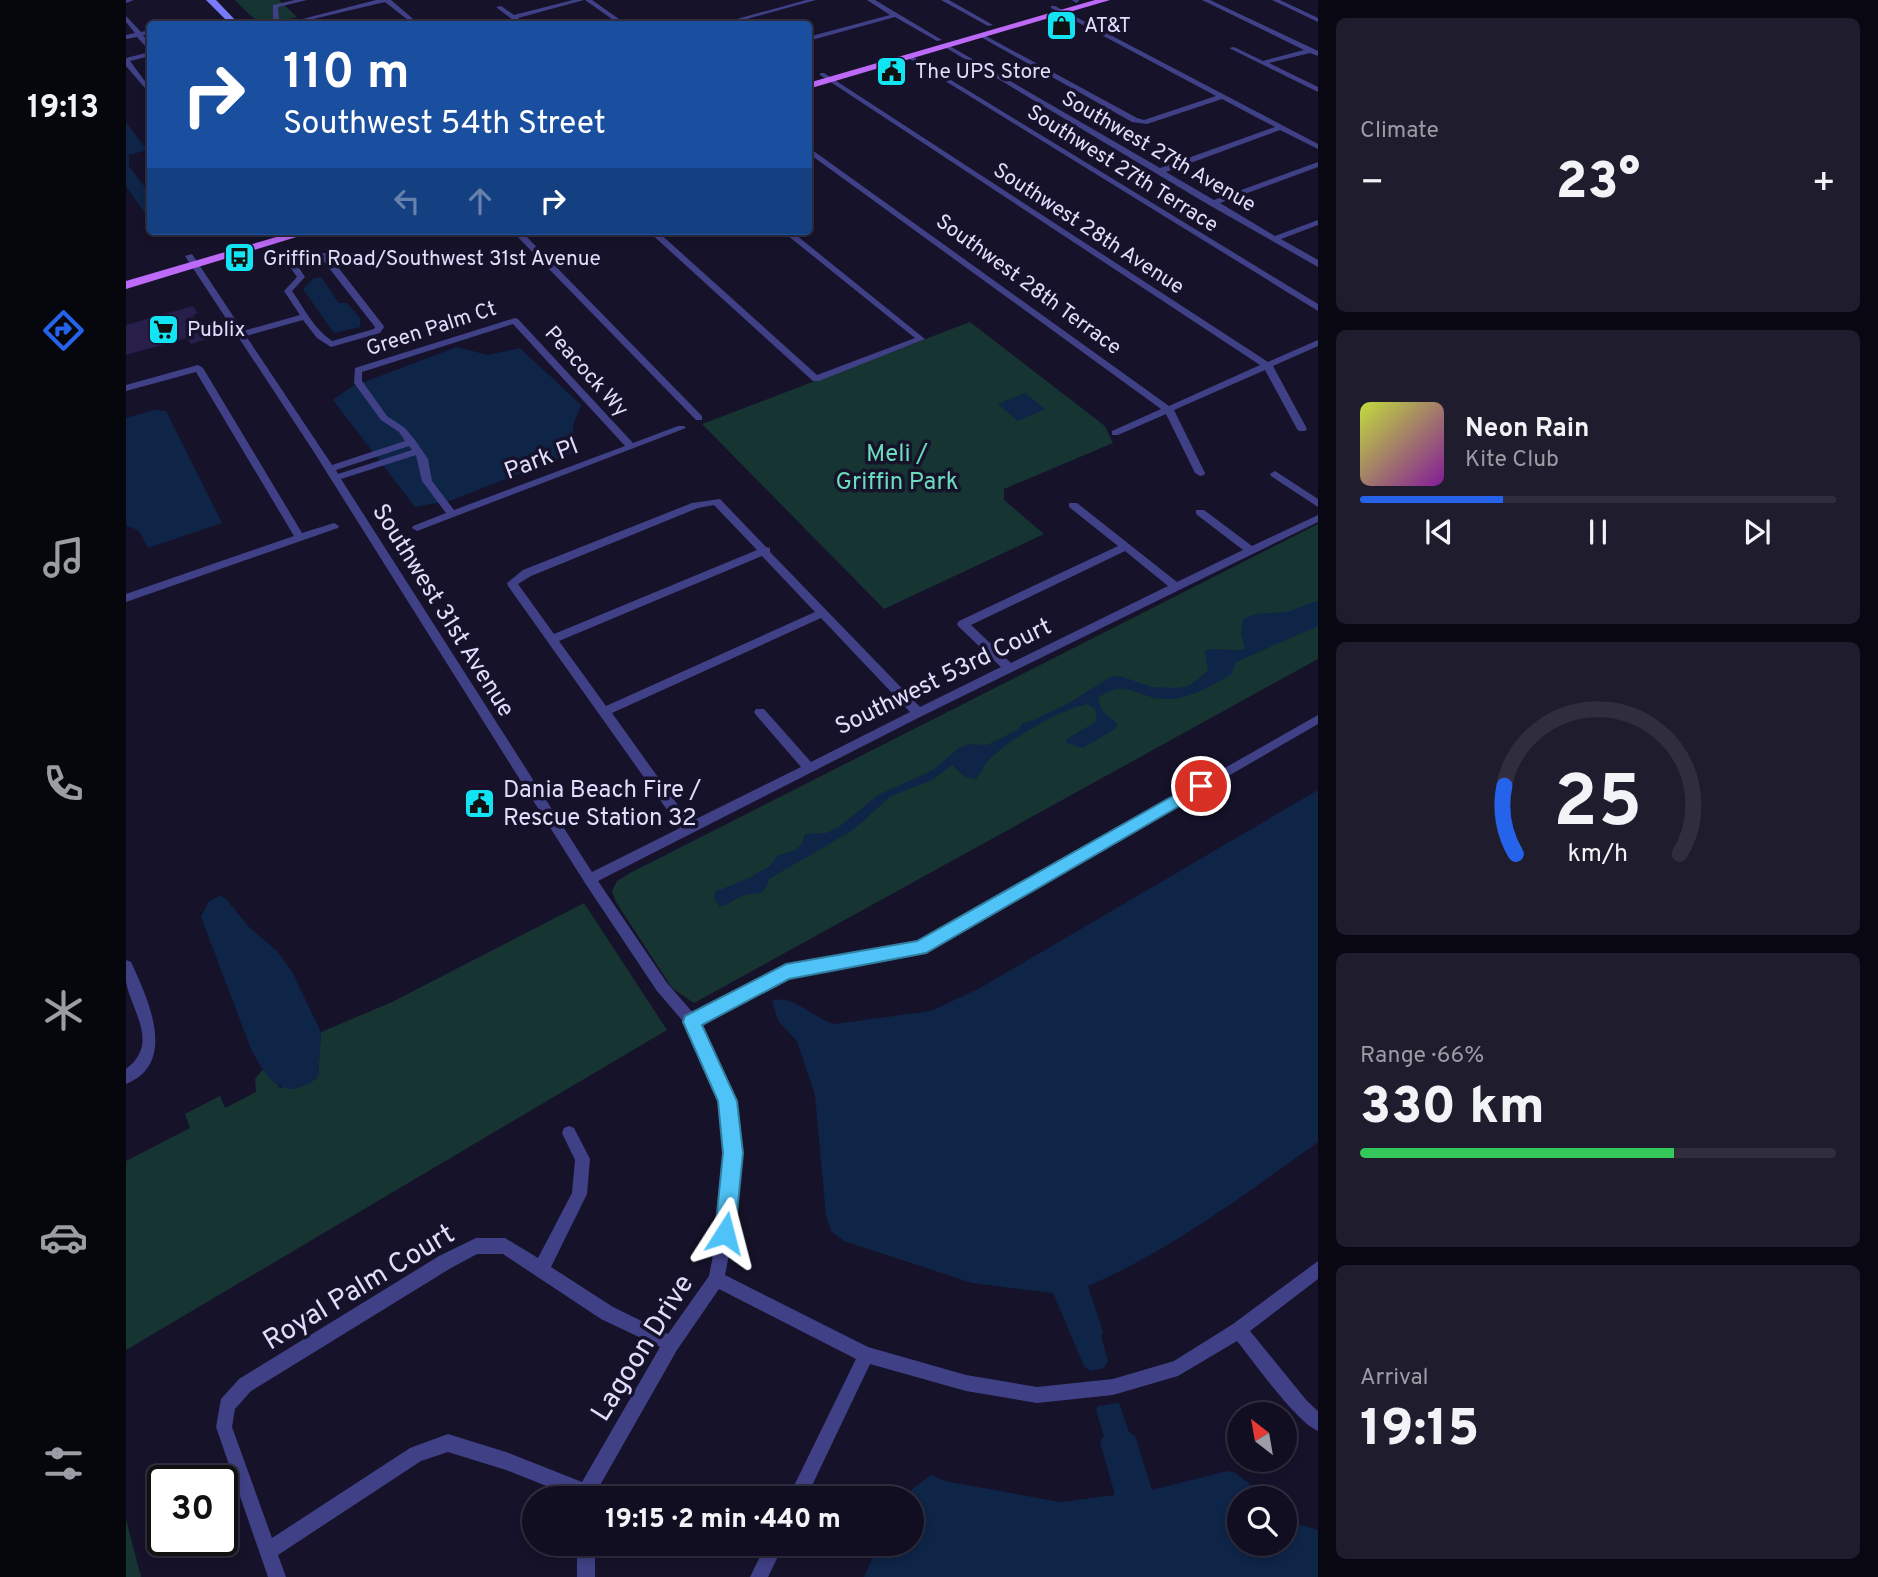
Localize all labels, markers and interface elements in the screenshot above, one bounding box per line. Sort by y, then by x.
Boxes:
shop icon: AT&T [1044,8,1078,42]
place label: AT&T [1084,13,1131,40]
text: 110 m [283,44,410,106]
icon: right [168,49,259,140]
public building icon: The UPS Store [875,54,909,88]
place label: The UPS Store [915,59,1051,86]
street label: Southwest 27th Avenue [1056,86,1260,219]
text: 19:13 [27,89,99,129]
street label: Southwest 27th Terrace [1021,99,1223,239]
text: Southwest 54th Street [283,105,606,145]
text: Climate [1360,117,1439,146]
text: 23° [1556,151,1640,217]
street label: Southwest 28th Avenue [988,157,1189,301]
text: − [1360,160,1385,209]
text: + [1811,160,1836,209]
icon: left [388,182,426,220]
icon: ahead [461,182,499,220]
icon: right [534,182,572,220]
street label: Southwest 28th Terrace [930,209,1126,362]
bus stop icon: Griffin Road/Southwest 31st Avenue [223,241,257,275]
place label: Griffin Road/Southwest 31st Avenue [263,246,601,273]
street label: Green Palm Ct [363,296,500,363]
icon: directions [39,306,88,355]
supermarket icon: Publix [147,312,181,346]
place label: Publix [187,317,245,344]
street label: Peacock Wy [538,321,634,423]
text: Neon Rain [1465,413,1590,446]
street label: Park Pl [501,432,583,488]
park label: Meli / Griffin Park [836,440,958,498]
text: Kite Club [1465,446,1559,475]
street label: Southwest 31st Avenue [364,499,520,723]
icon: previous [1420,513,1458,551]
icon: pause [1579,513,1617,551]
icon: next [1738,513,1776,551]
icon: music [39,533,88,582]
street label: Southwest 53rd Court [831,612,1057,743]
pin [1171,756,1231,816]
icon: phone [39,759,88,808]
text: 25 [1554,761,1643,853]
icon: arrive [1182,767,1220,805]
place label: Dania Beach Fire / Rescue Station 32 [503,776,702,834]
public building icon: Dania Beach Fire / Rescue Station 32 [463,786,497,820]
text: km/h [1568,839,1628,871]
icon: climate [39,986,88,1035]
text: Range · 66% [1360,1042,1484,1071]
text: 330 km [1360,1076,1545,1142]
position arrow [688,1196,762,1270]
icon: car [39,1213,88,1262]
street label: Royal Palm Court [257,1217,462,1360]
street label: Lagoon Drive [584,1268,703,1429]
text: Arrival [1360,1364,1429,1393]
text: 19:15 [1360,1398,1479,1464]
north arrow [1227,1402,1297,1472]
map controls [1227,1402,1297,1556]
icon: filters [39,1439,88,1488]
speed limit sign: 30 [147,1465,238,1556]
button: search [1227,1486,1297,1556]
text: 19:15 · 2 min · 440 m [605,1504,841,1537]

